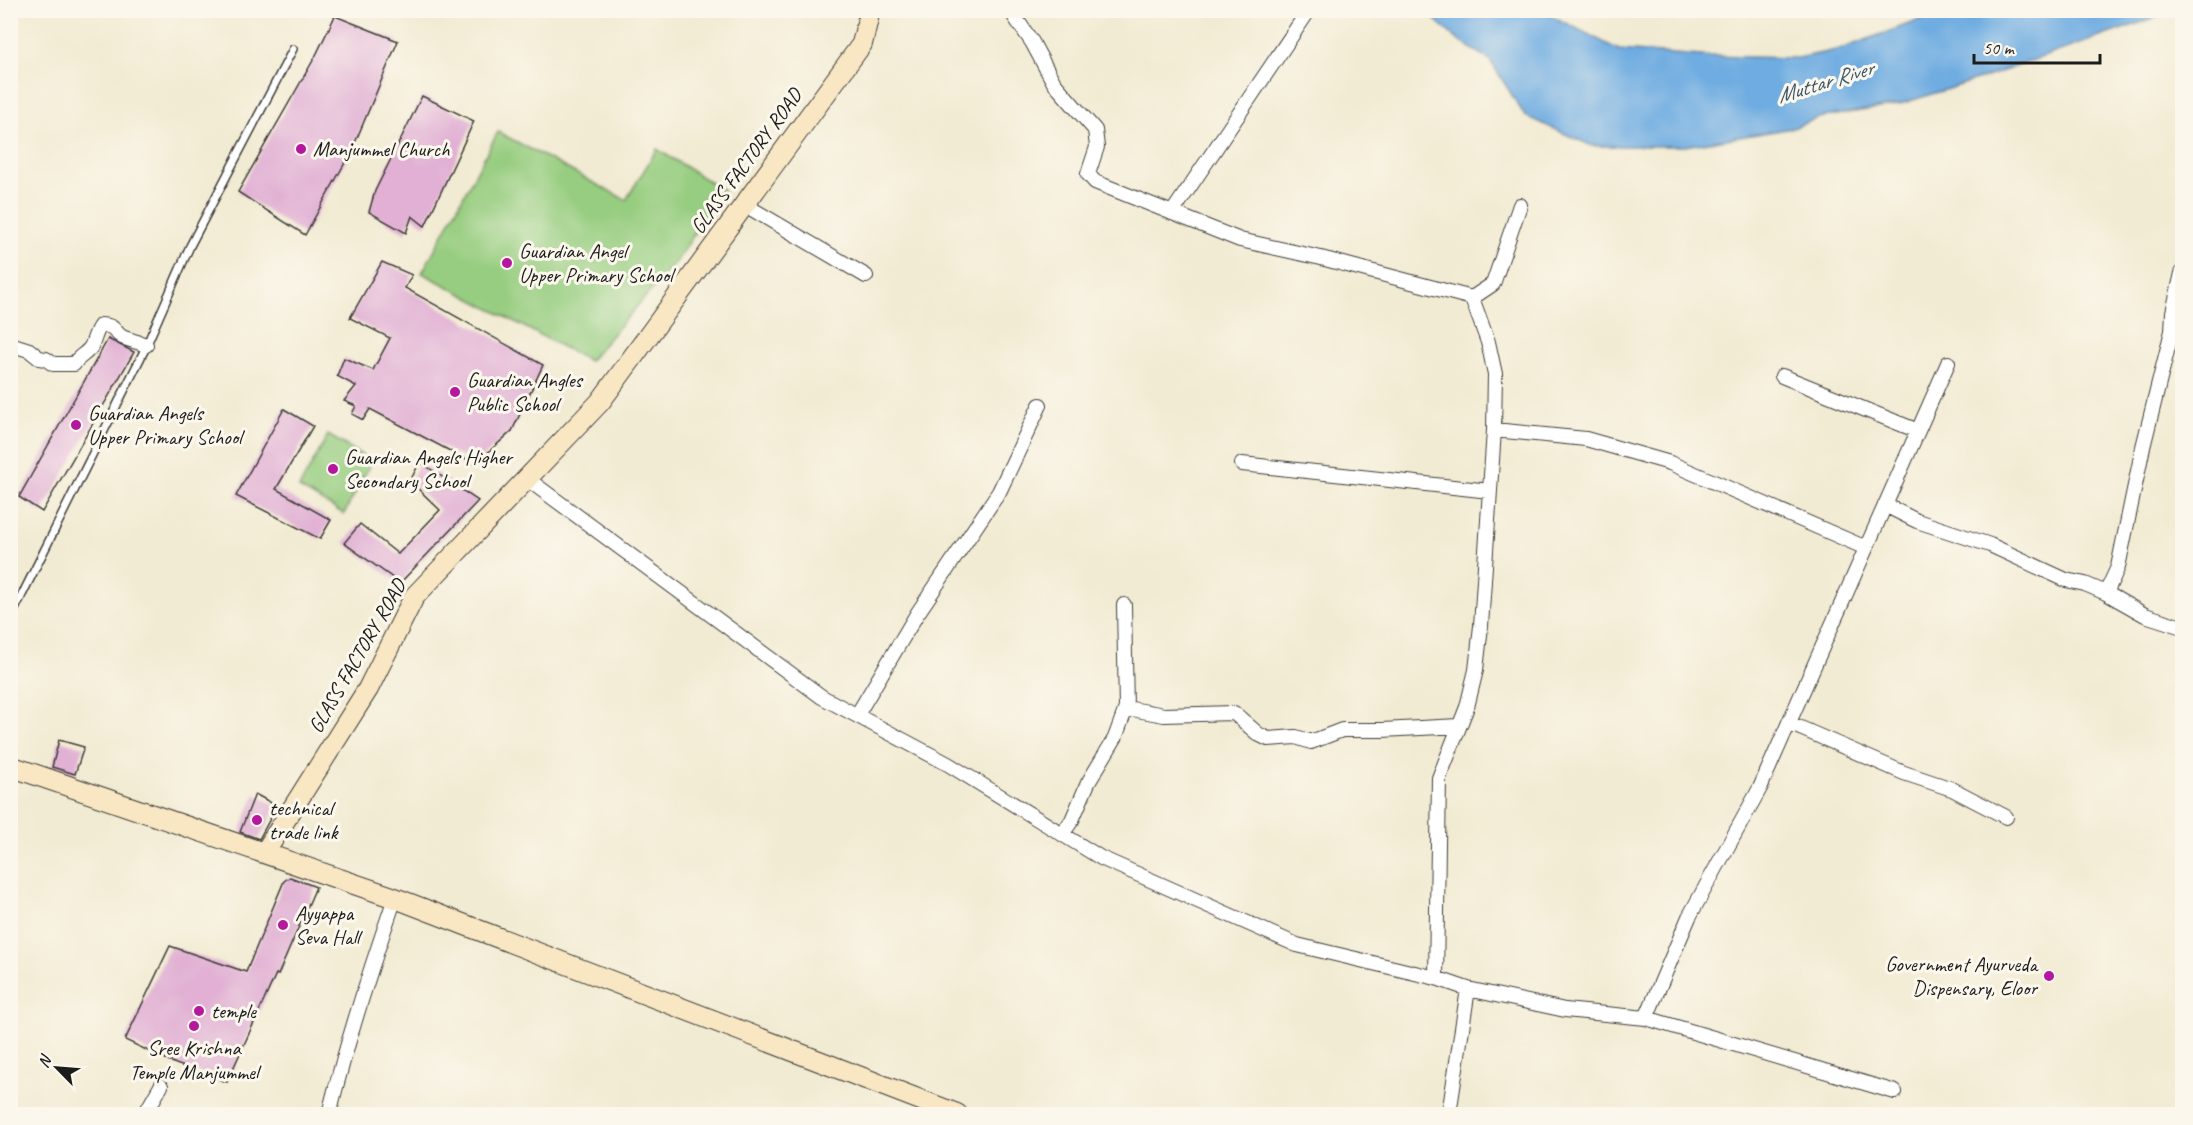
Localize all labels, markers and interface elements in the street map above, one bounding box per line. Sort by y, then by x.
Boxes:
scale bar [1974,27,2100,65]
text: 50 m [1983,37,2016,59]
water label: Muttar River [1774,53,1879,110]
street label: GLASS FACTORY ROAD [685,82,809,239]
place label: Manjummel Church [313,136,450,162]
marker: Manjummel Church [294,142,308,156]
place label: Guardian Angel Upper Primary School [519,238,676,288]
marker: Guardian Angel Upper Primary School [500,256,514,270]
place label: Guardian Angles Public School [467,367,583,417]
marker: Guardian Angles Public School [448,385,462,399]
place label: Guardian Angels Upper Primary School [88,400,245,450]
marker: Guardian Angels Upper Primary School [69,418,83,432]
place label: Guardian Angels Higher Secondary School [345,444,514,494]
marker: Guardian Angels Higher Secondary School [326,462,340,476]
street label: GLASS FACTORY ROAD [302,573,413,738]
place label: technical trade link [269,795,339,845]
marker: technical trade link [250,813,264,827]
place label: Ayyappa Seva Hall [295,900,363,950]
marker: Ayyappa Seva Hall [276,918,290,932]
place label: Government Ayurveda Dispensary, Eloor [1885,951,2039,1001]
marker: Government Ayurveda Dispensary, Eloor [2042,969,2056,983]
place label: temple [211,998,257,1024]
marker: temple [192,1004,206,1018]
marker: Sree Krishna Temple Manjummel [187,1019,201,1033]
place label: Sree Krishna Temple Manjummel [130,1035,262,1085]
north arrow [27,1038,87,1098]
text: N [33,1051,57,1071]

